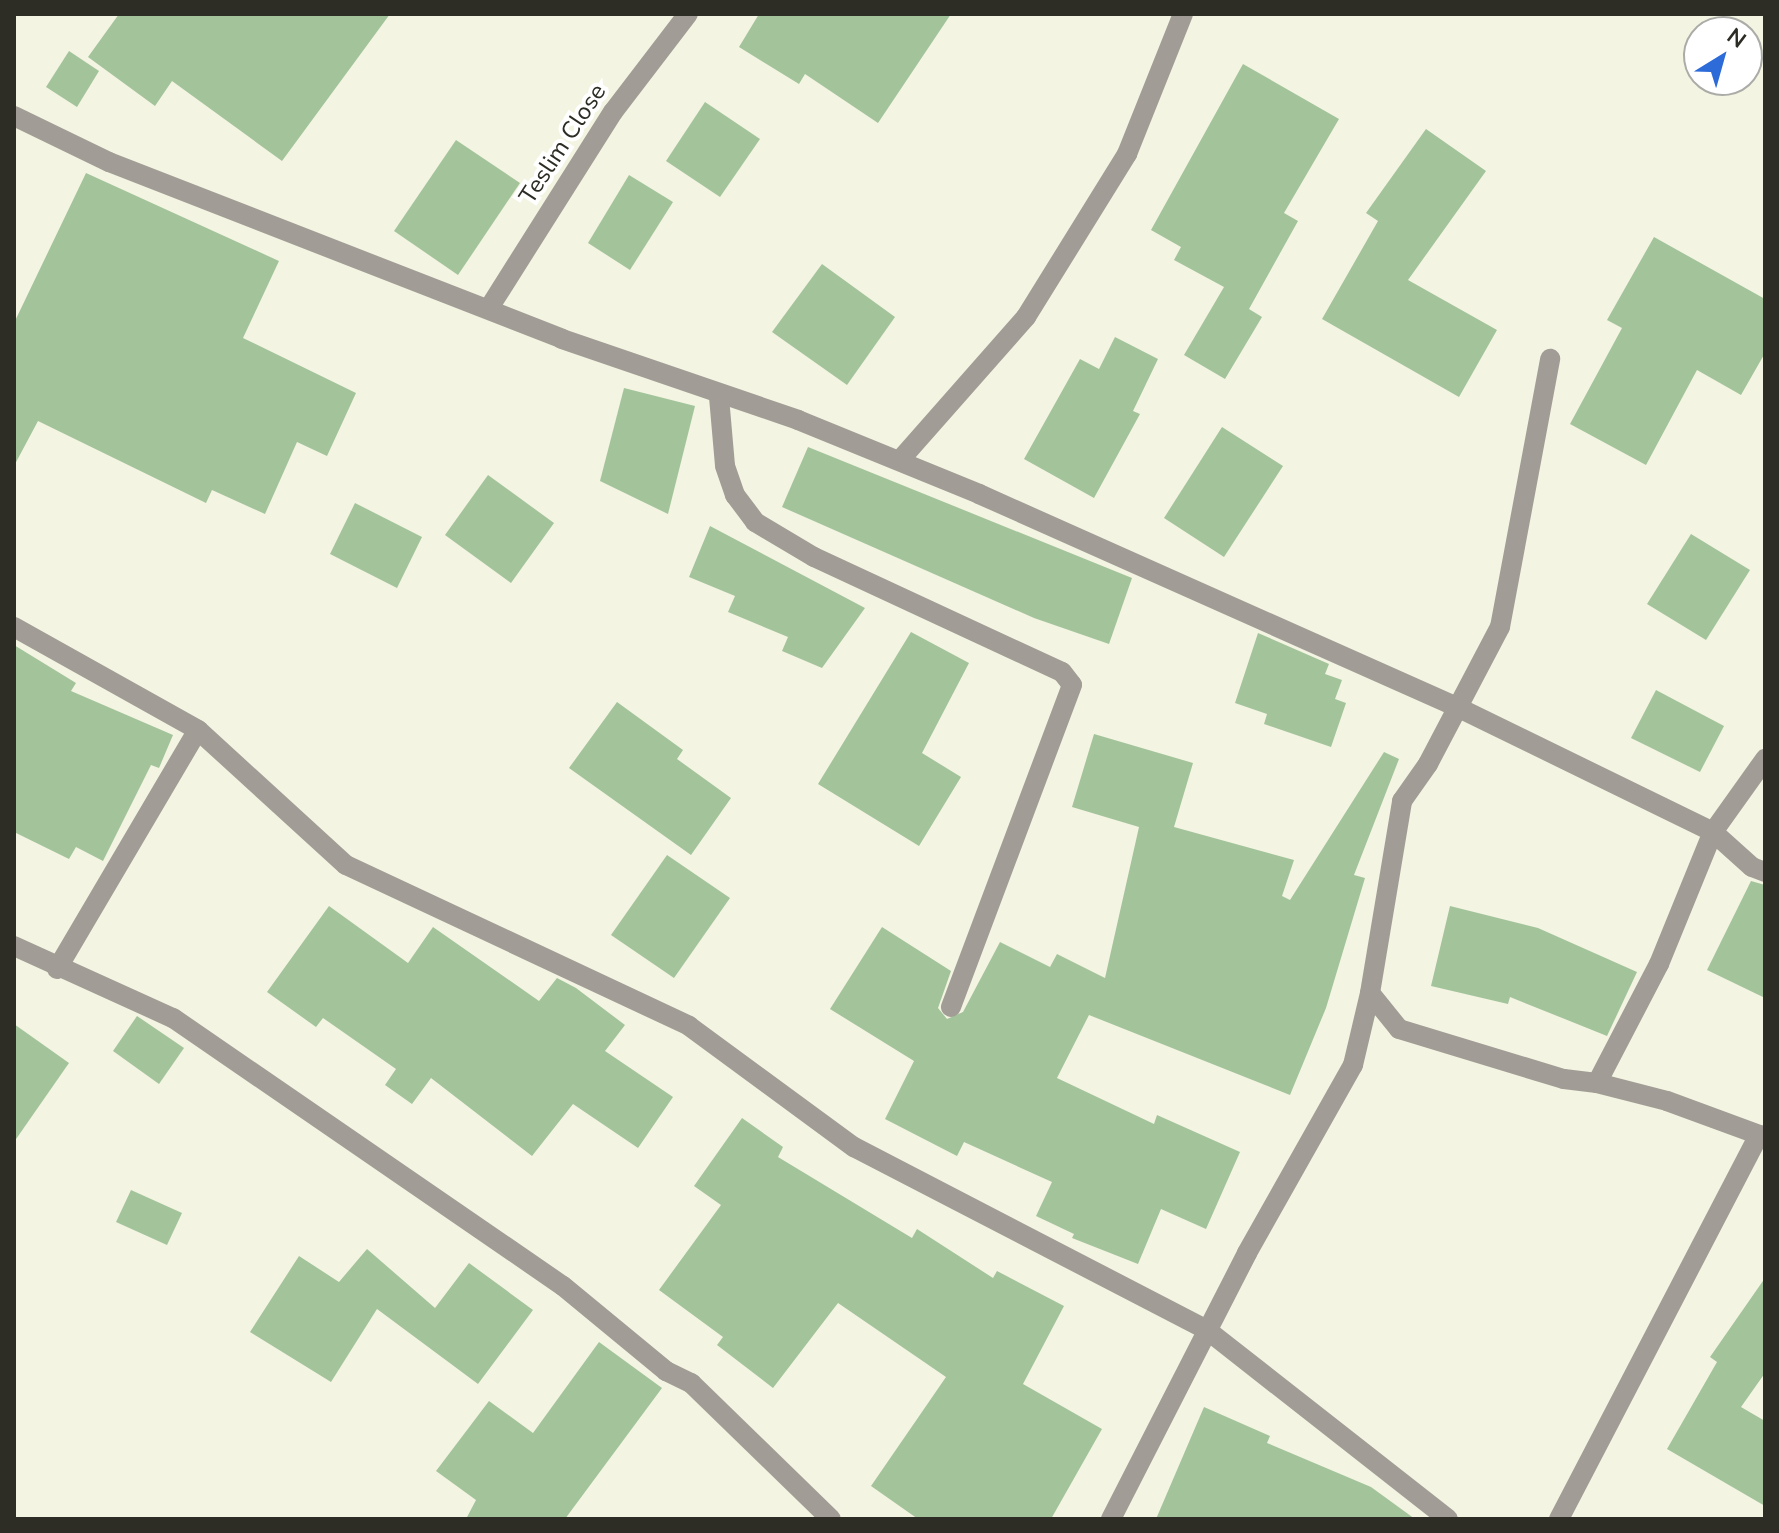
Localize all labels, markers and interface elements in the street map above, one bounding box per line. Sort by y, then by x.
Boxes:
north arrow [1683,16,1763,96]
text: N [1721,21,1752,55]
street label: Teslim Close [514,79,612,209]

